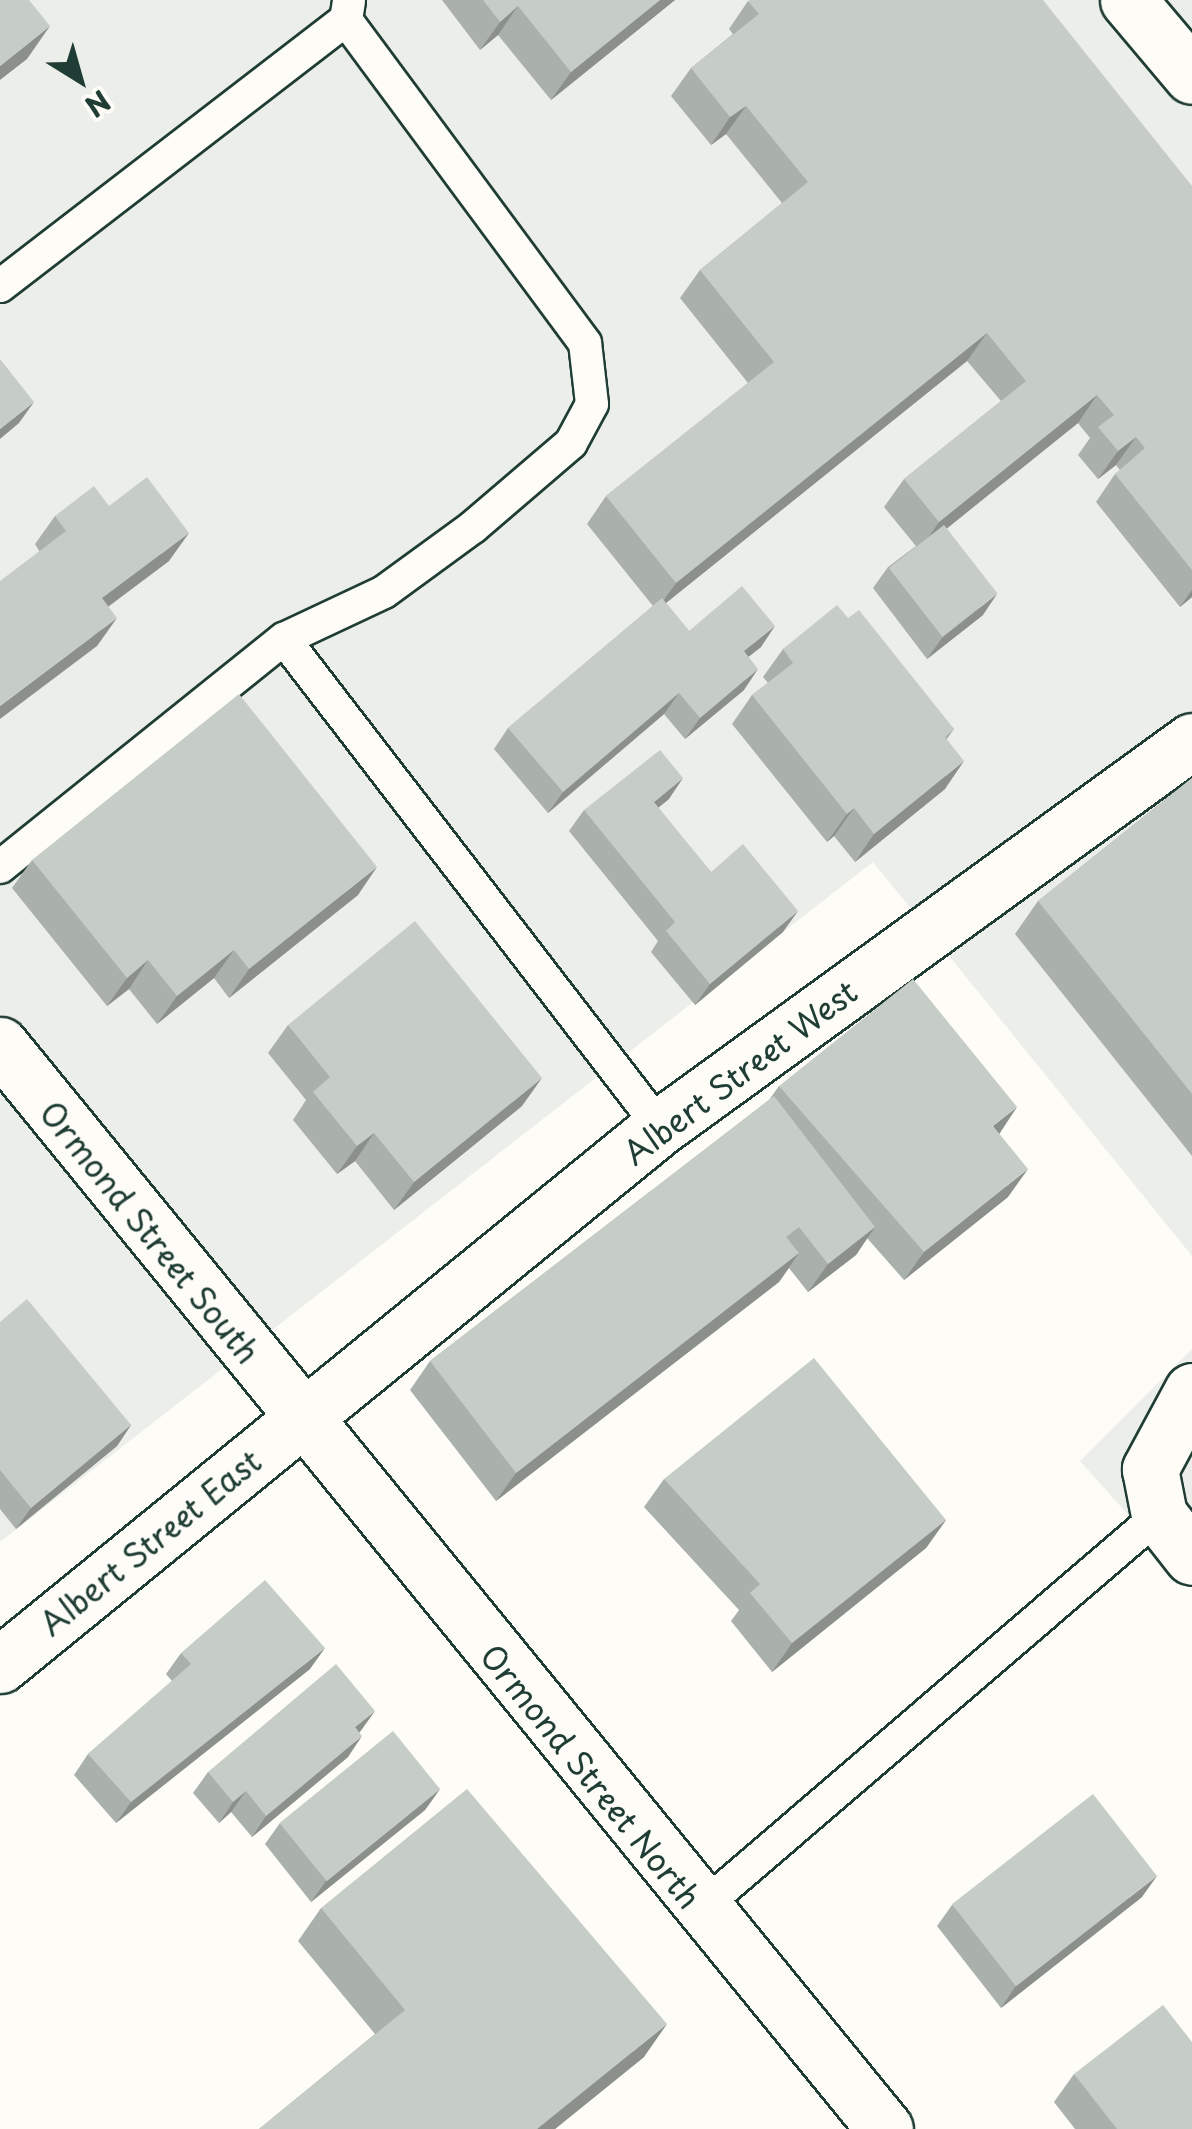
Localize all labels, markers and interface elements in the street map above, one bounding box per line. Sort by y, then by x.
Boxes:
north arrow [30,30,130,130]
text: N [77,81,120,128]
street label: Albert Street West [613,970,867,1174]
street label: Ormond Street South [31,1092,269,1372]
street label: Albert Street East [29,1439,271,1645]
street label: Ormond Street North [472,1635,710,1917]

